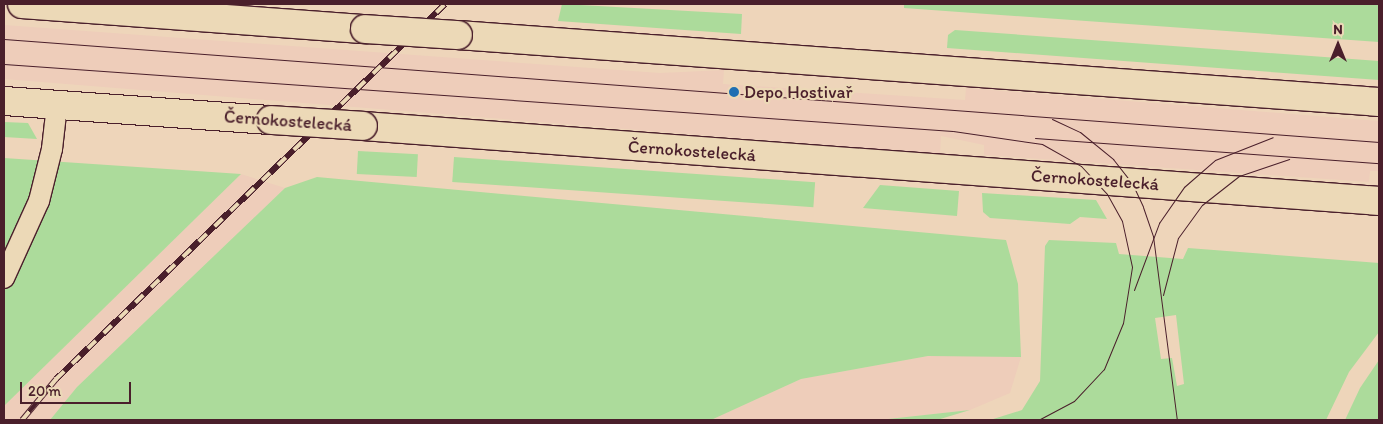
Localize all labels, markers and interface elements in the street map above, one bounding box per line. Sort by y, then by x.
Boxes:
north arrow [1313,20,1363,70]
text: N [1333,21,1343,38]
place label: Depo Hostivař [744,81,853,103]
marker: Depo Hostivař [728,86,740,98]
street label: Černokostelecká [223,106,353,136]
street label: Černokostelecká [627,136,757,166]
street label: Černokostelecká [1030,165,1160,195]
scale bar [22,372,134,404]
text: 20 m [28,382,61,400]

